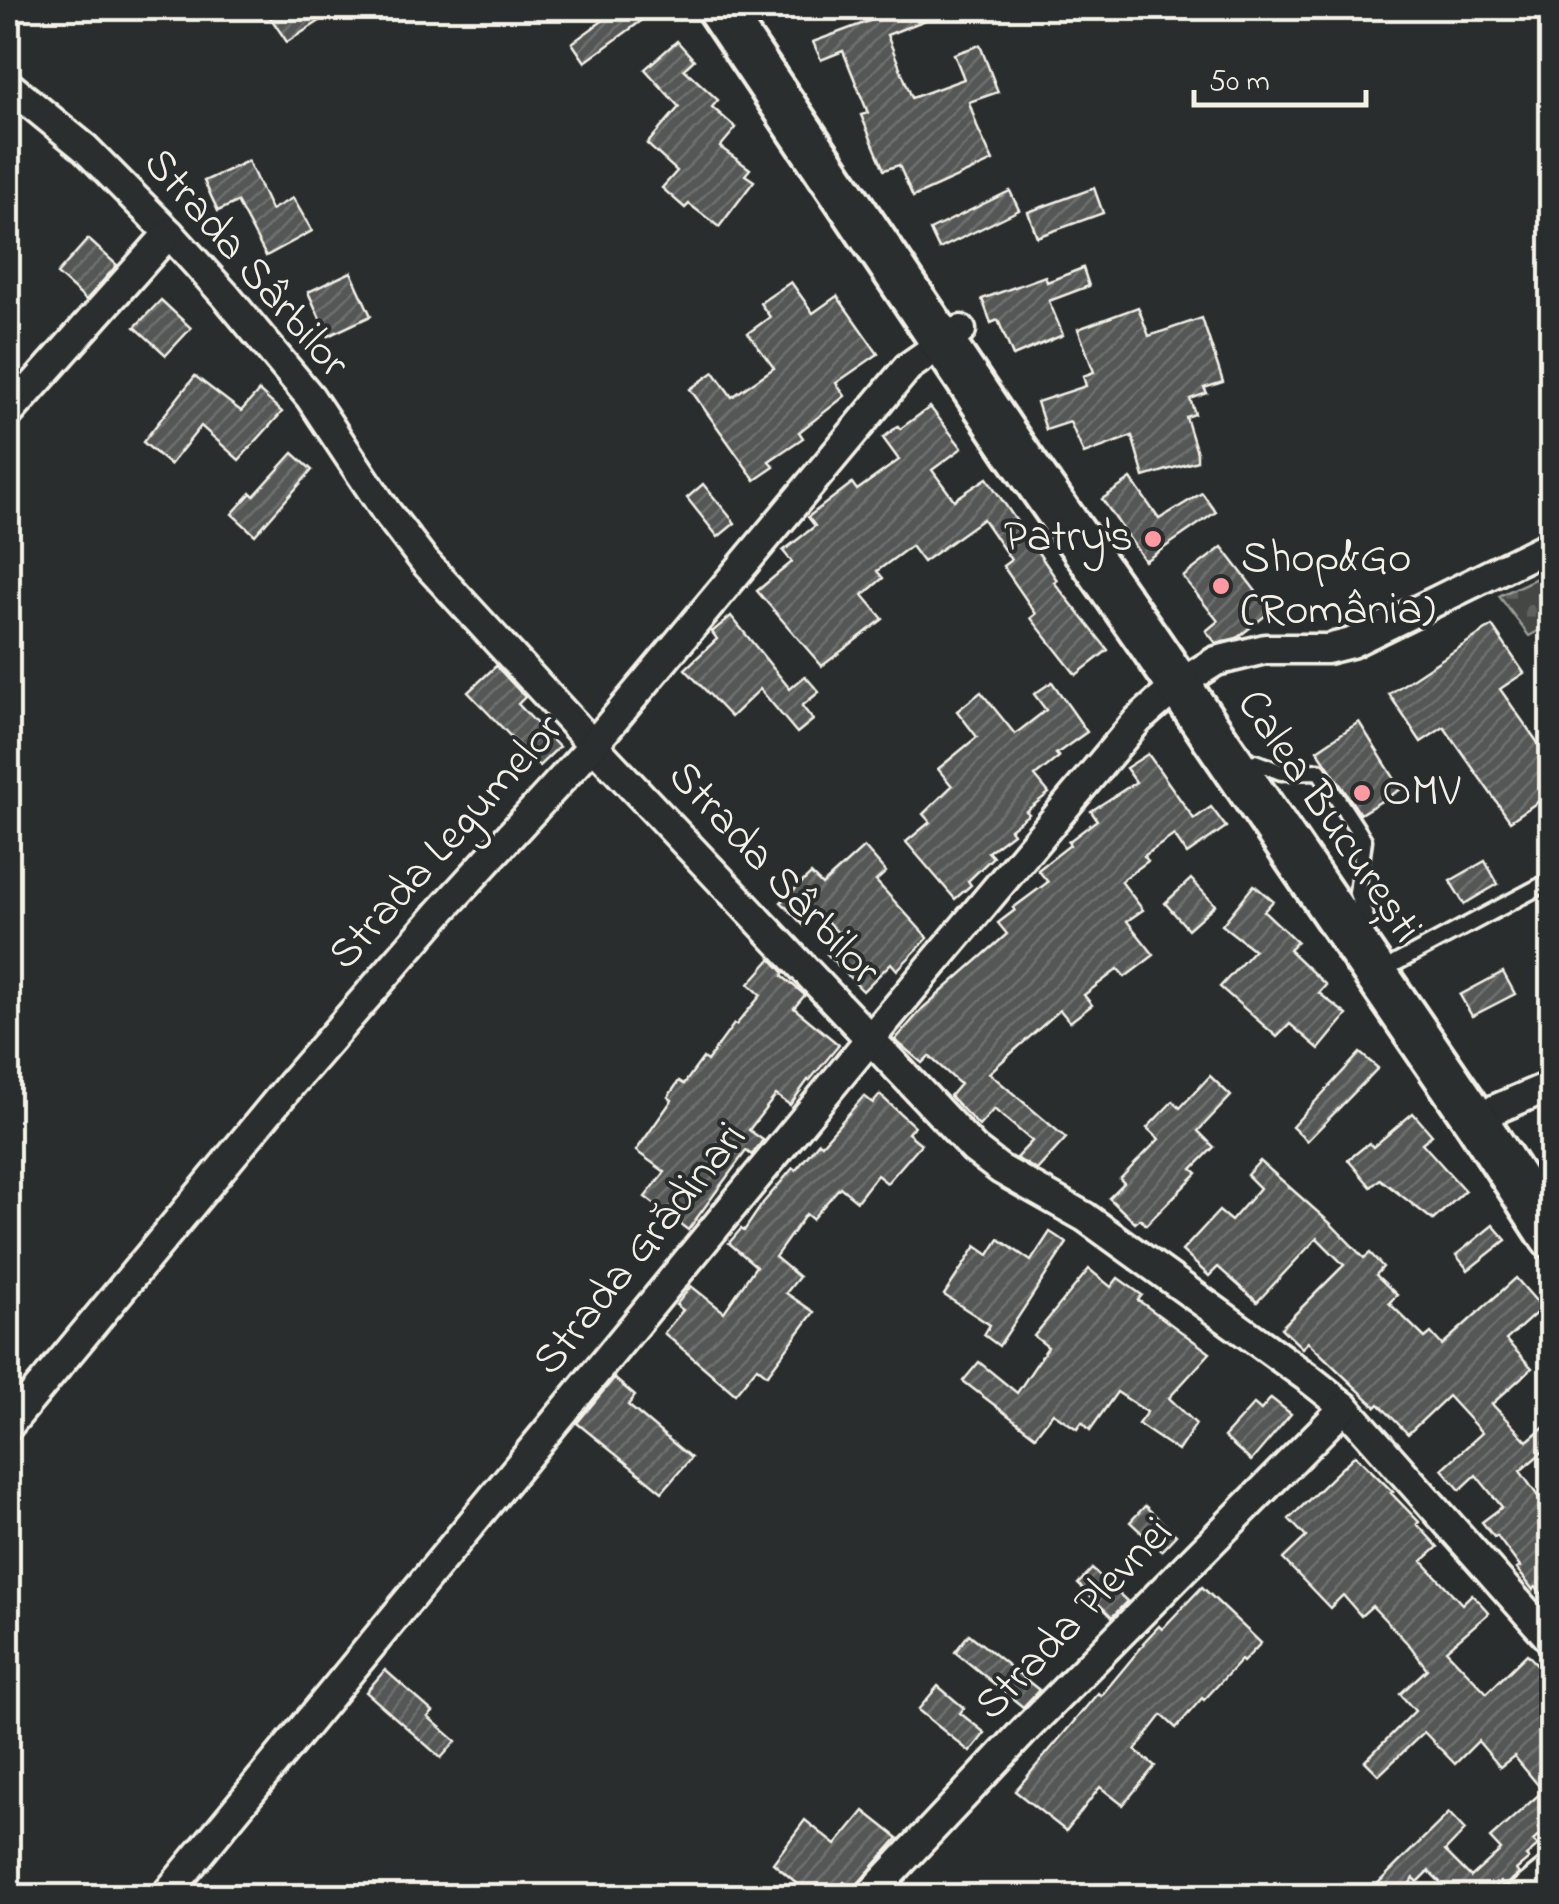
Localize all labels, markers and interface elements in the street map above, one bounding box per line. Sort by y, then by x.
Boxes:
scale bar [1194,45,1366,107]
text: 50 m [1209,61,1270,105]
street label: Strada Sârbilor [126,134,364,394]
place label: Patry's [1004,506,1133,572]
place label: Shop&Go (România) [1241,527,1435,645]
marker: Patry's [1142,528,1164,550]
marker: Shop&Go (România) [1210,575,1232,597]
street label: Calea București [1218,677,1438,957]
street label: Strada Legumelor [313,700,581,987]
street label: Strada Sârbilor [651,747,895,1001]
place label: OMV [1382,760,1461,826]
marker: OMV [1351,782,1373,804]
street label: Strada Grădinari [518,1109,764,1391]
street label: Strada Plevnei [960,1503,1190,1737]

